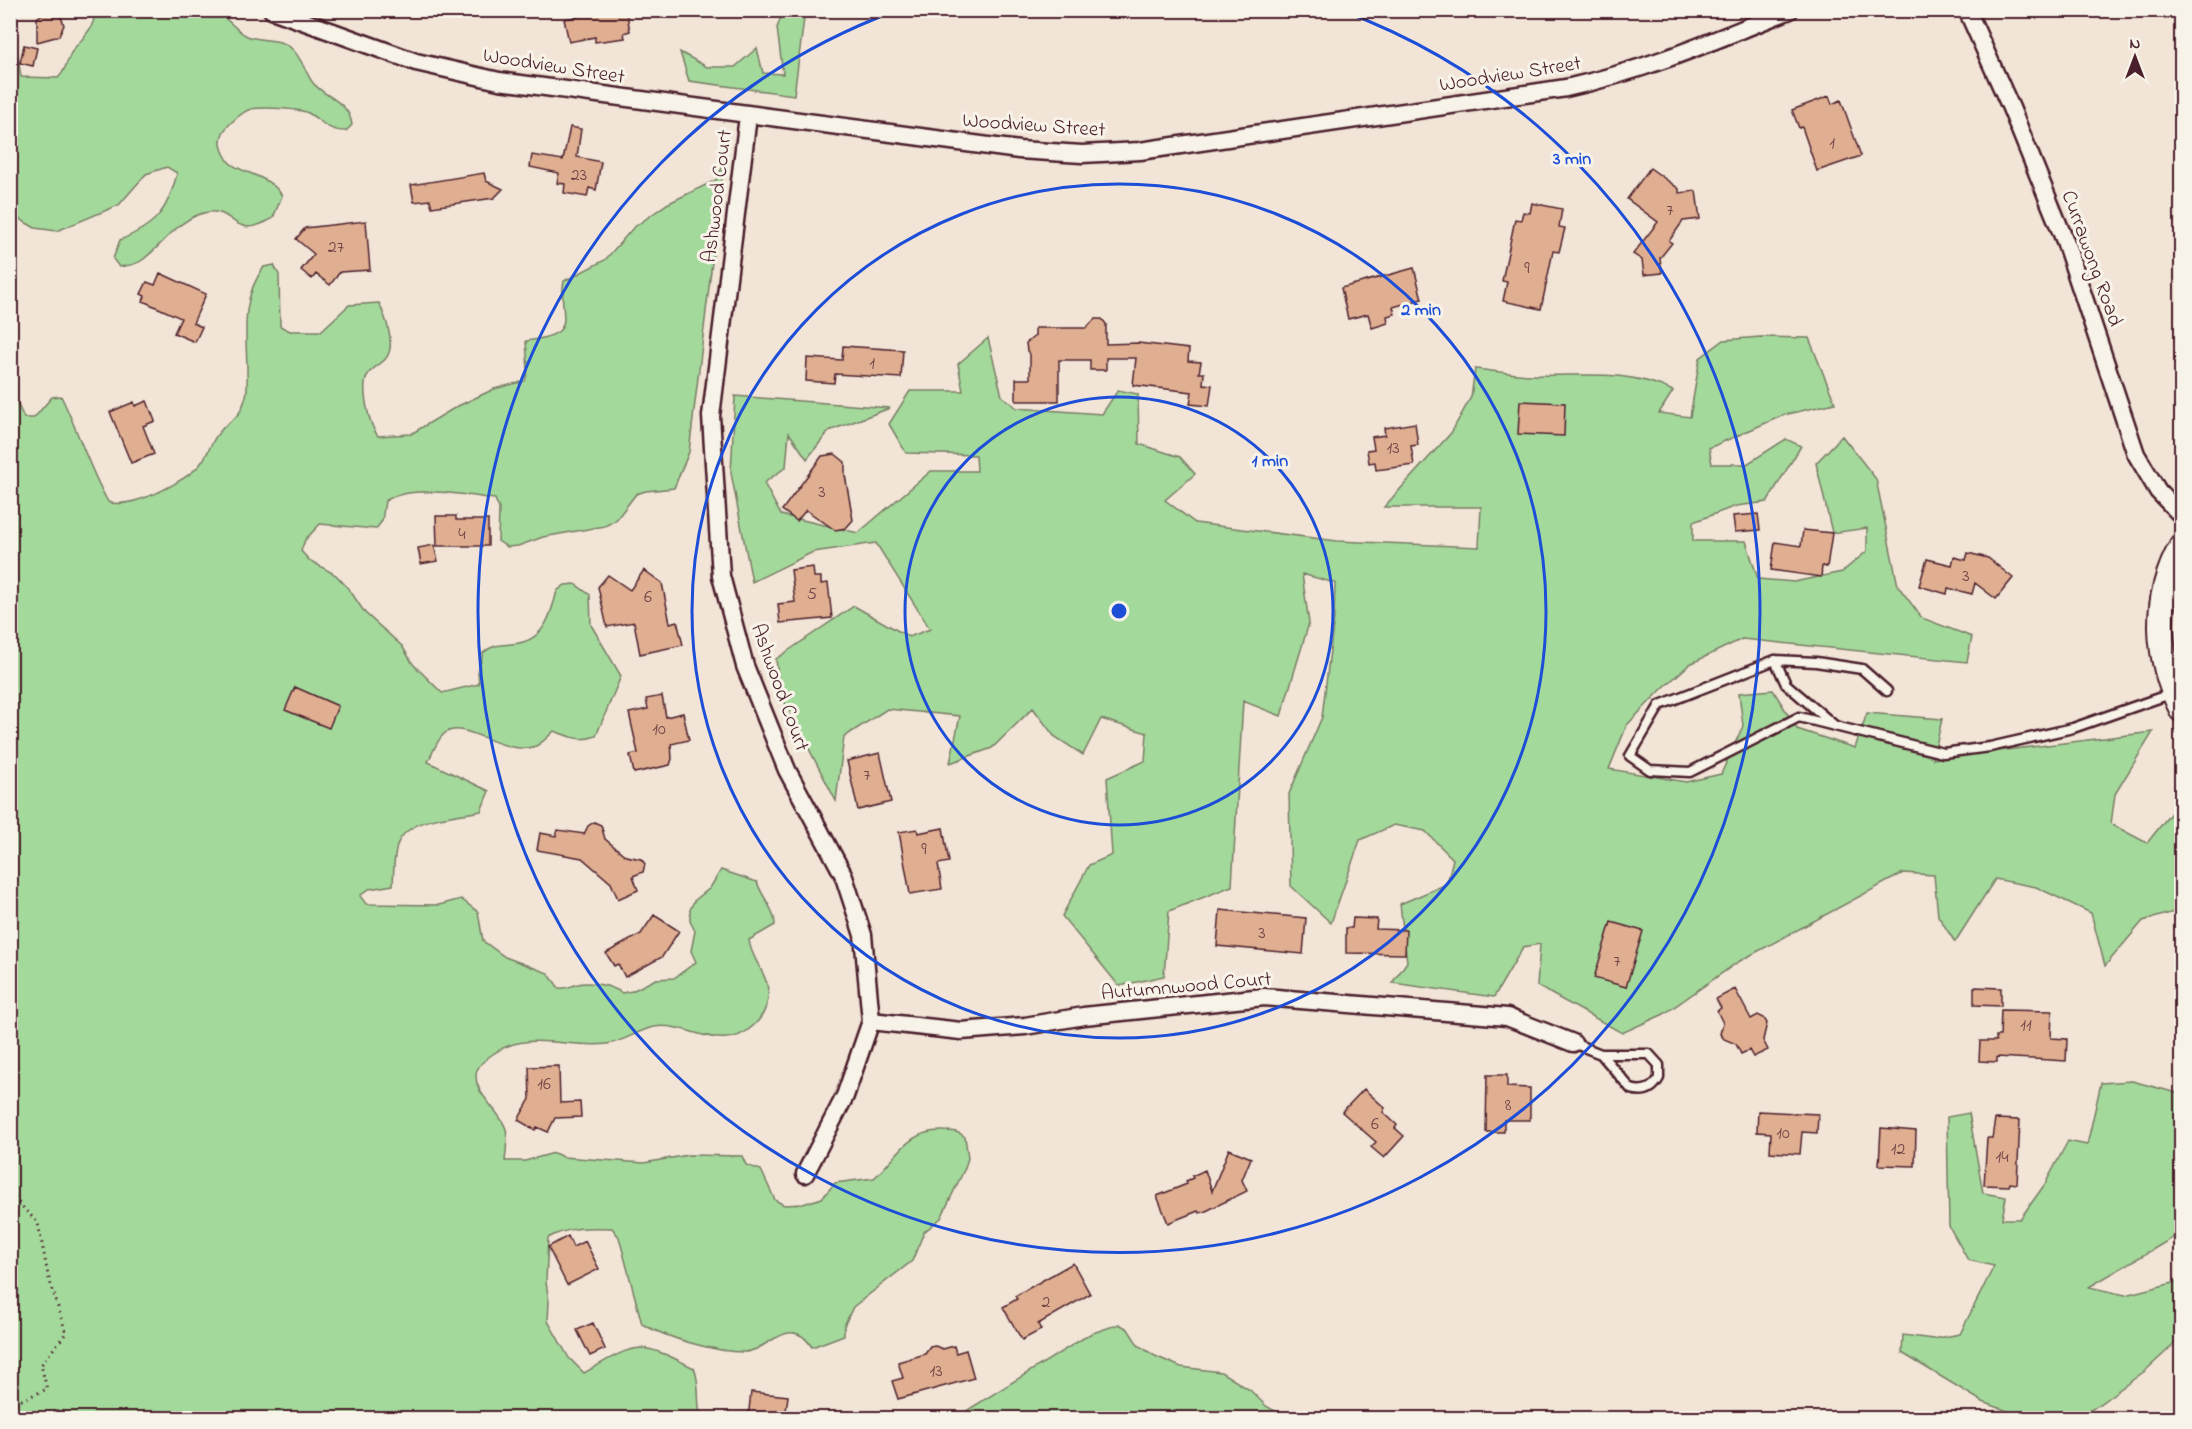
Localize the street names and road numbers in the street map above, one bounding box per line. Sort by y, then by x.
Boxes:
street label: Woodview Street [481,41,627,93]
street label: Woodview Street [1437,49,1583,101]
street label: Woodview Street [961,106,1106,146]
street label: Ashwood Court [695,128,741,265]
street label: Currawong Road [2051,186,2130,332]
street label: Ashwood Court [742,620,816,756]
street label: Autumnwood Court [1100,965,1273,1009]

